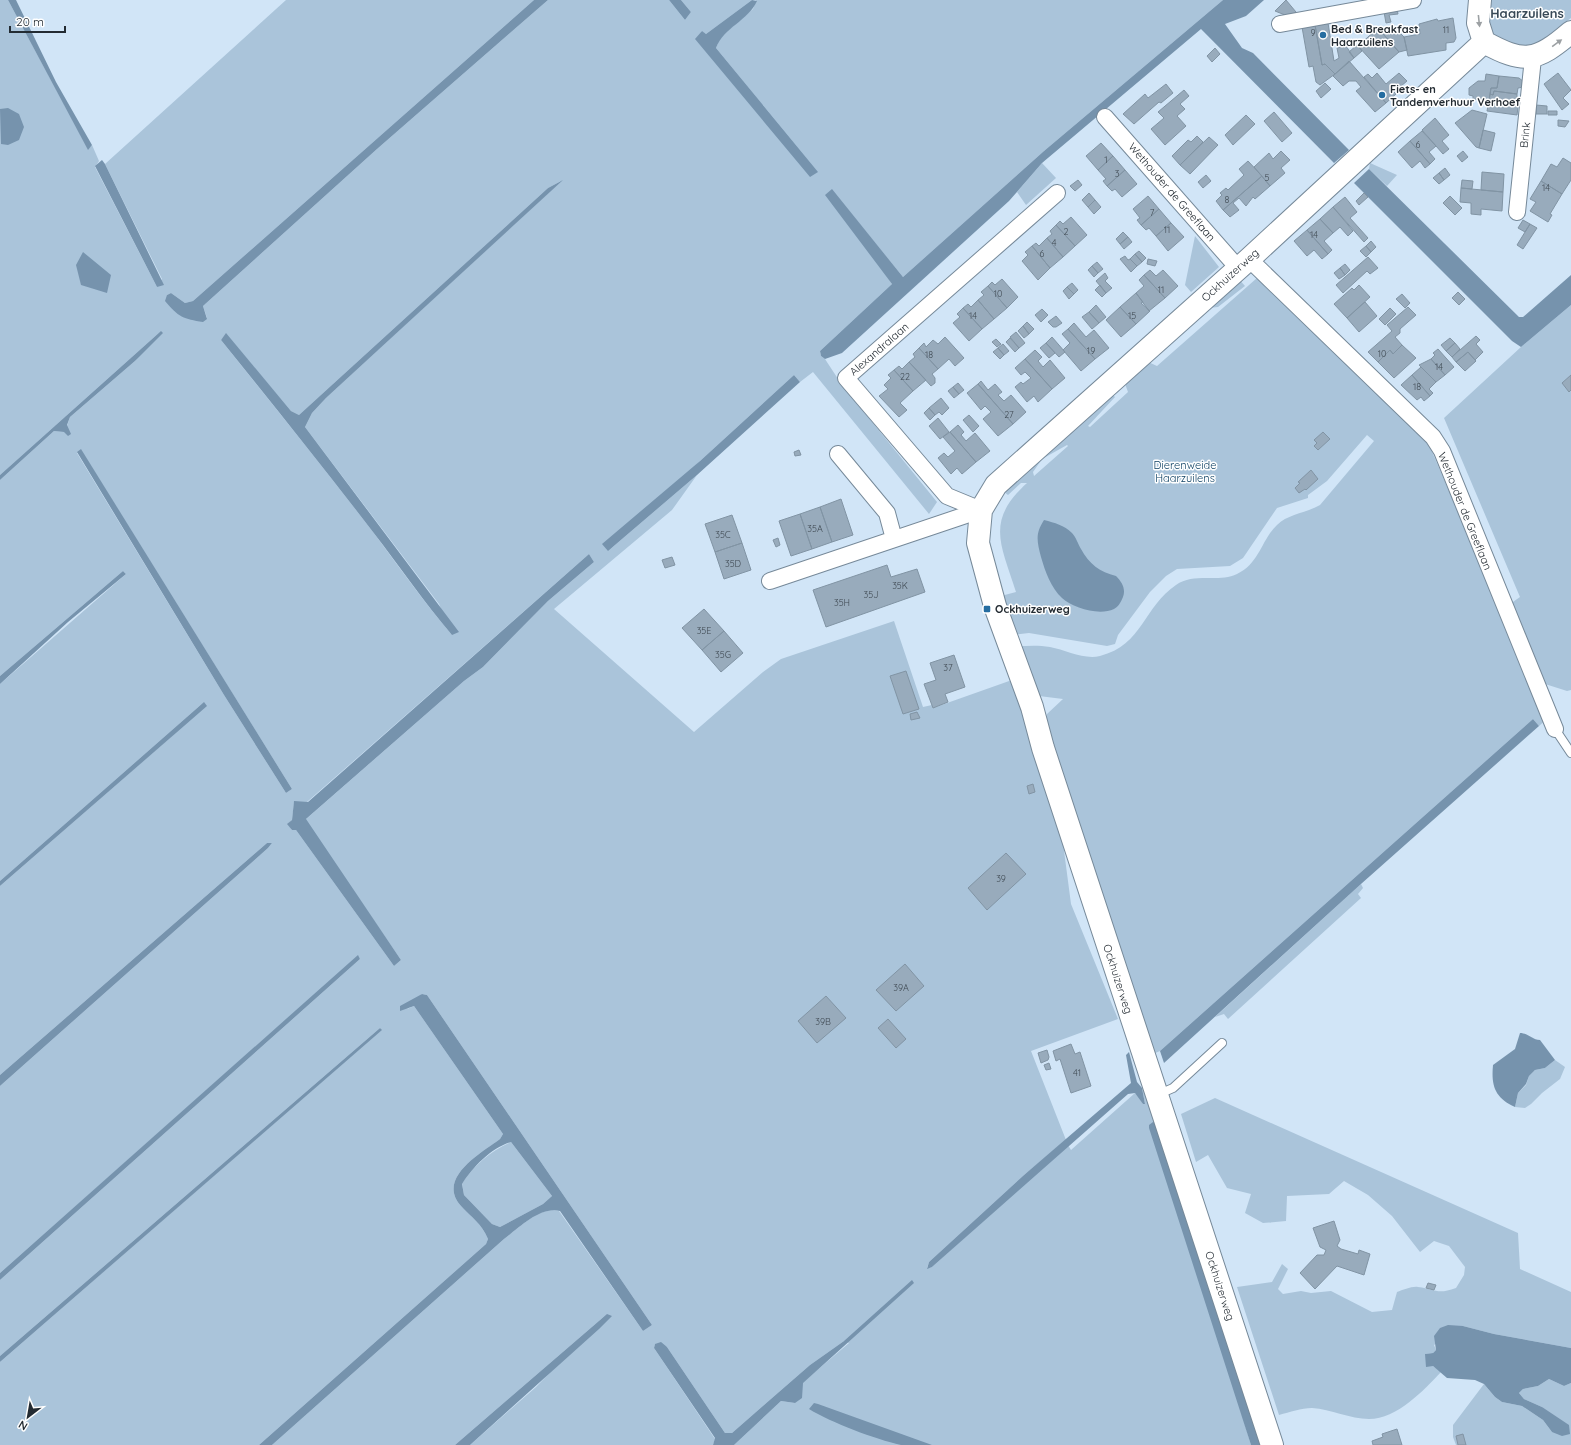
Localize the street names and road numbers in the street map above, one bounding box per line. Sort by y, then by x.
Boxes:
street label: Brink [1517,121,1533,149]
street label: Wethouder de Greeflaan [1125,140,1219,244]
street label: Ockhuizerweg [1198,246,1262,304]
street label: Alexandralaan [847,320,911,378]
street label: Wethouder de Greeflaan [1435,450,1495,572]
street label: Ockhuizerweg [1100,942,1136,1016]
street label: Ockhuizerweg [1202,1249,1238,1323]

